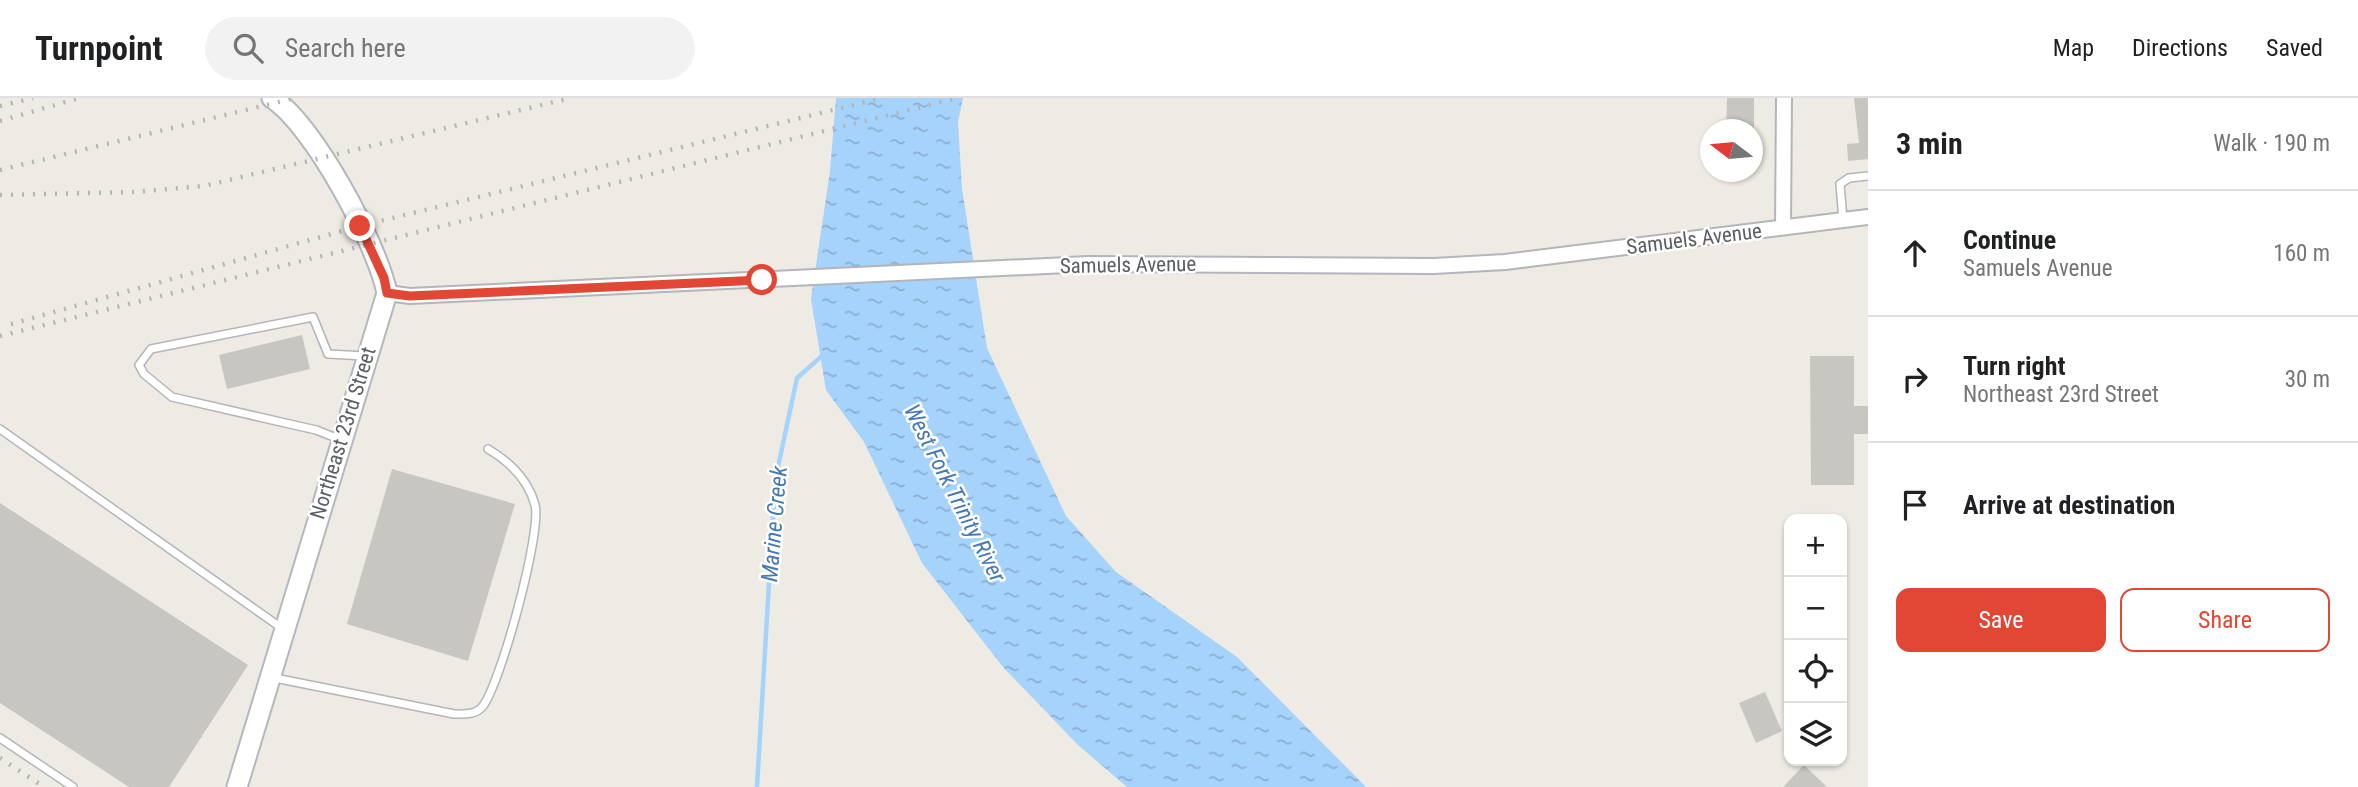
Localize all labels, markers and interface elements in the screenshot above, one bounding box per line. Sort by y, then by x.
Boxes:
search box [205,17,695,80]
text: Turnpoint [35,29,163,68]
icon: search [229,29,267,67]
text: Search here [285,33,406,63]
text: Map [2053,34,2094,62]
text: Directions [2132,34,2228,62]
text: Saved [2266,34,2323,62]
north arrow [1700,119,1763,182]
text: 3 min [1896,126,1963,161]
text: Walk · 190 m [2213,130,2330,157]
route end [344,210,375,241]
street label: Samuels Avenue [1625,219,1763,259]
text: Continue [1963,225,2056,255]
icon: ahead [1896,234,1934,272]
text: 160 m [2273,240,2330,267]
street label: Samuels Avenue [1060,252,1197,278]
text: Samuels Avenue [1963,255,2112,282]
route start [746,264,777,295]
street label: Northeast 23rd Street [305,344,381,522]
text: Turn right [1963,351,2065,381]
icon: right [1896,360,1934,398]
text: 30 m [2285,366,2330,393]
text: Northeast 23rd Street [1963,381,2159,408]
water label: West Fork Trinity River [898,400,1012,588]
water label: Marine Creek [756,464,793,583]
icon: arrive [1896,486,1934,524]
text: Arrive at destination [1963,490,2175,520]
map controls [1784,514,1847,766]
button: + [1784,514,1847,577]
button: − [1784,577,1847,640]
button: Save [1896,588,2106,652]
button: Share [2120,588,2330,652]
button: locate [1784,640,1847,703]
button: layers [1784,703,1847,766]

